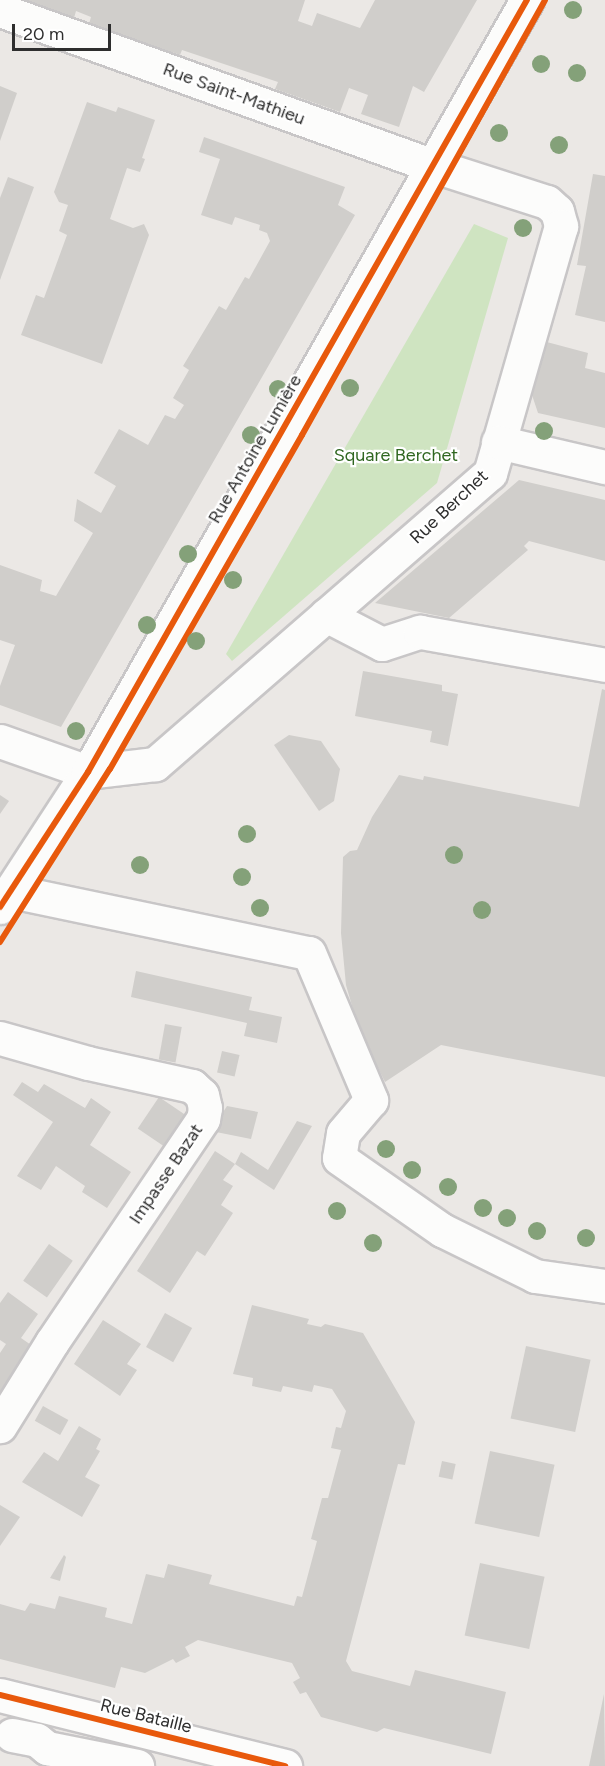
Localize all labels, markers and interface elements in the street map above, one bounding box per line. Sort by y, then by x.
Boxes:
scale bar [15,12,114,50]
text: 20 m [23,23,64,45]
street label: Rue Saint-Mathieu [160,58,308,130]
street label: Rue Antoine Lumière [204,371,306,527]
park label: Square Berchet [334,444,458,466]
street label: Rue Berchet [405,465,493,549]
street label: Impasse Bazat [125,1120,207,1228]
street label: Rue Bataille [98,1694,194,1738]

